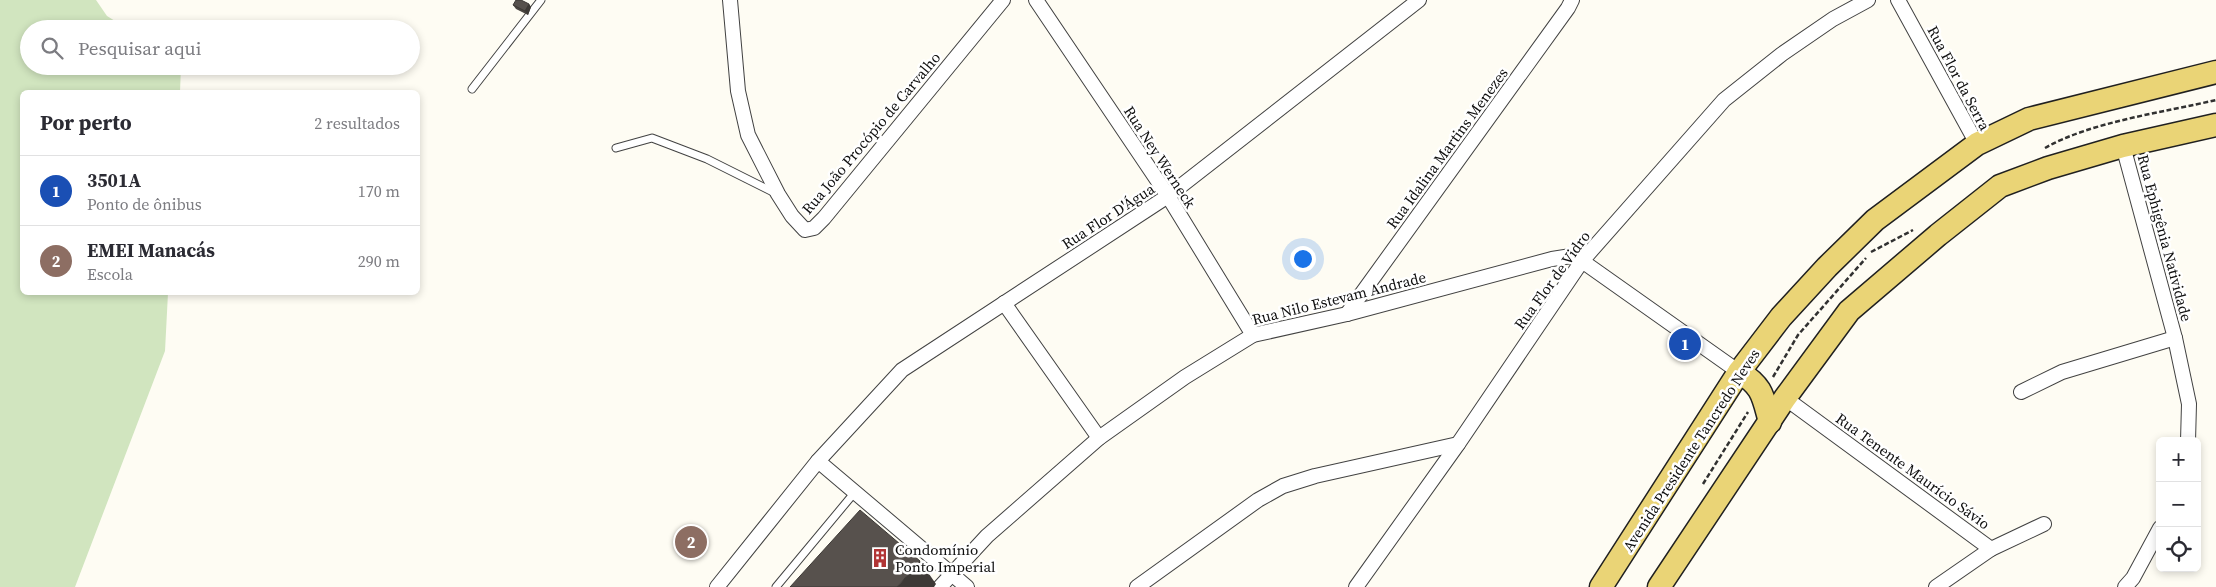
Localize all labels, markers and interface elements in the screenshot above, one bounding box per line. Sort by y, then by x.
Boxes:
search box [20,20,420,75]
street label: Rua Flor da Serra [1923,22,1996,134]
icon: search [38,34,66,62]
text: Pesquisar aqui [78,35,201,61]
street label: Rua João Procópio de Carvalho [797,47,945,219]
street label: Rua Idalina Martins Menezes [1381,63,1513,233]
street label: Rua Ney Werneck [1119,102,1201,213]
text: Por perto [40,108,132,137]
text: 2 resultados [314,112,400,134]
street label: Rua Ephigênia Natividade [2133,152,2197,324]
text: 3501A [87,167,141,193]
street label: Rua Flor D'Água [1057,178,1159,254]
text: 1 [52,180,60,202]
text: 170 m [358,180,400,202]
text: Ponto de ônibus [87,193,202,215]
street label: Rua Flor de Vidro [1509,227,1595,333]
text: EMEI Manacás [87,237,215,263]
your location [1290,246,1316,272]
text: 2 [52,250,60,272]
text: 290 m [358,250,400,272]
text: Escola [87,263,133,285]
street label: Rua Nilo Estevam Andrade [1250,266,1428,330]
pin: 1 [1669,325,1701,363]
street label: Avenida Presidente Tancredo Neves [1617,345,1765,555]
street label: Rua Tenente Maurício Sávio [1832,408,1994,534]
map controls [2156,437,2201,572]
button: + [2156,437,2201,482]
button: − [2156,482,2201,527]
pin: 2 [675,523,707,561]
button: locate [2156,527,2201,572]
place label: Condomínio Ponto Imperial [895,539,996,577]
building icon: Condomínio Ponto Imperial [869,547,891,569]

